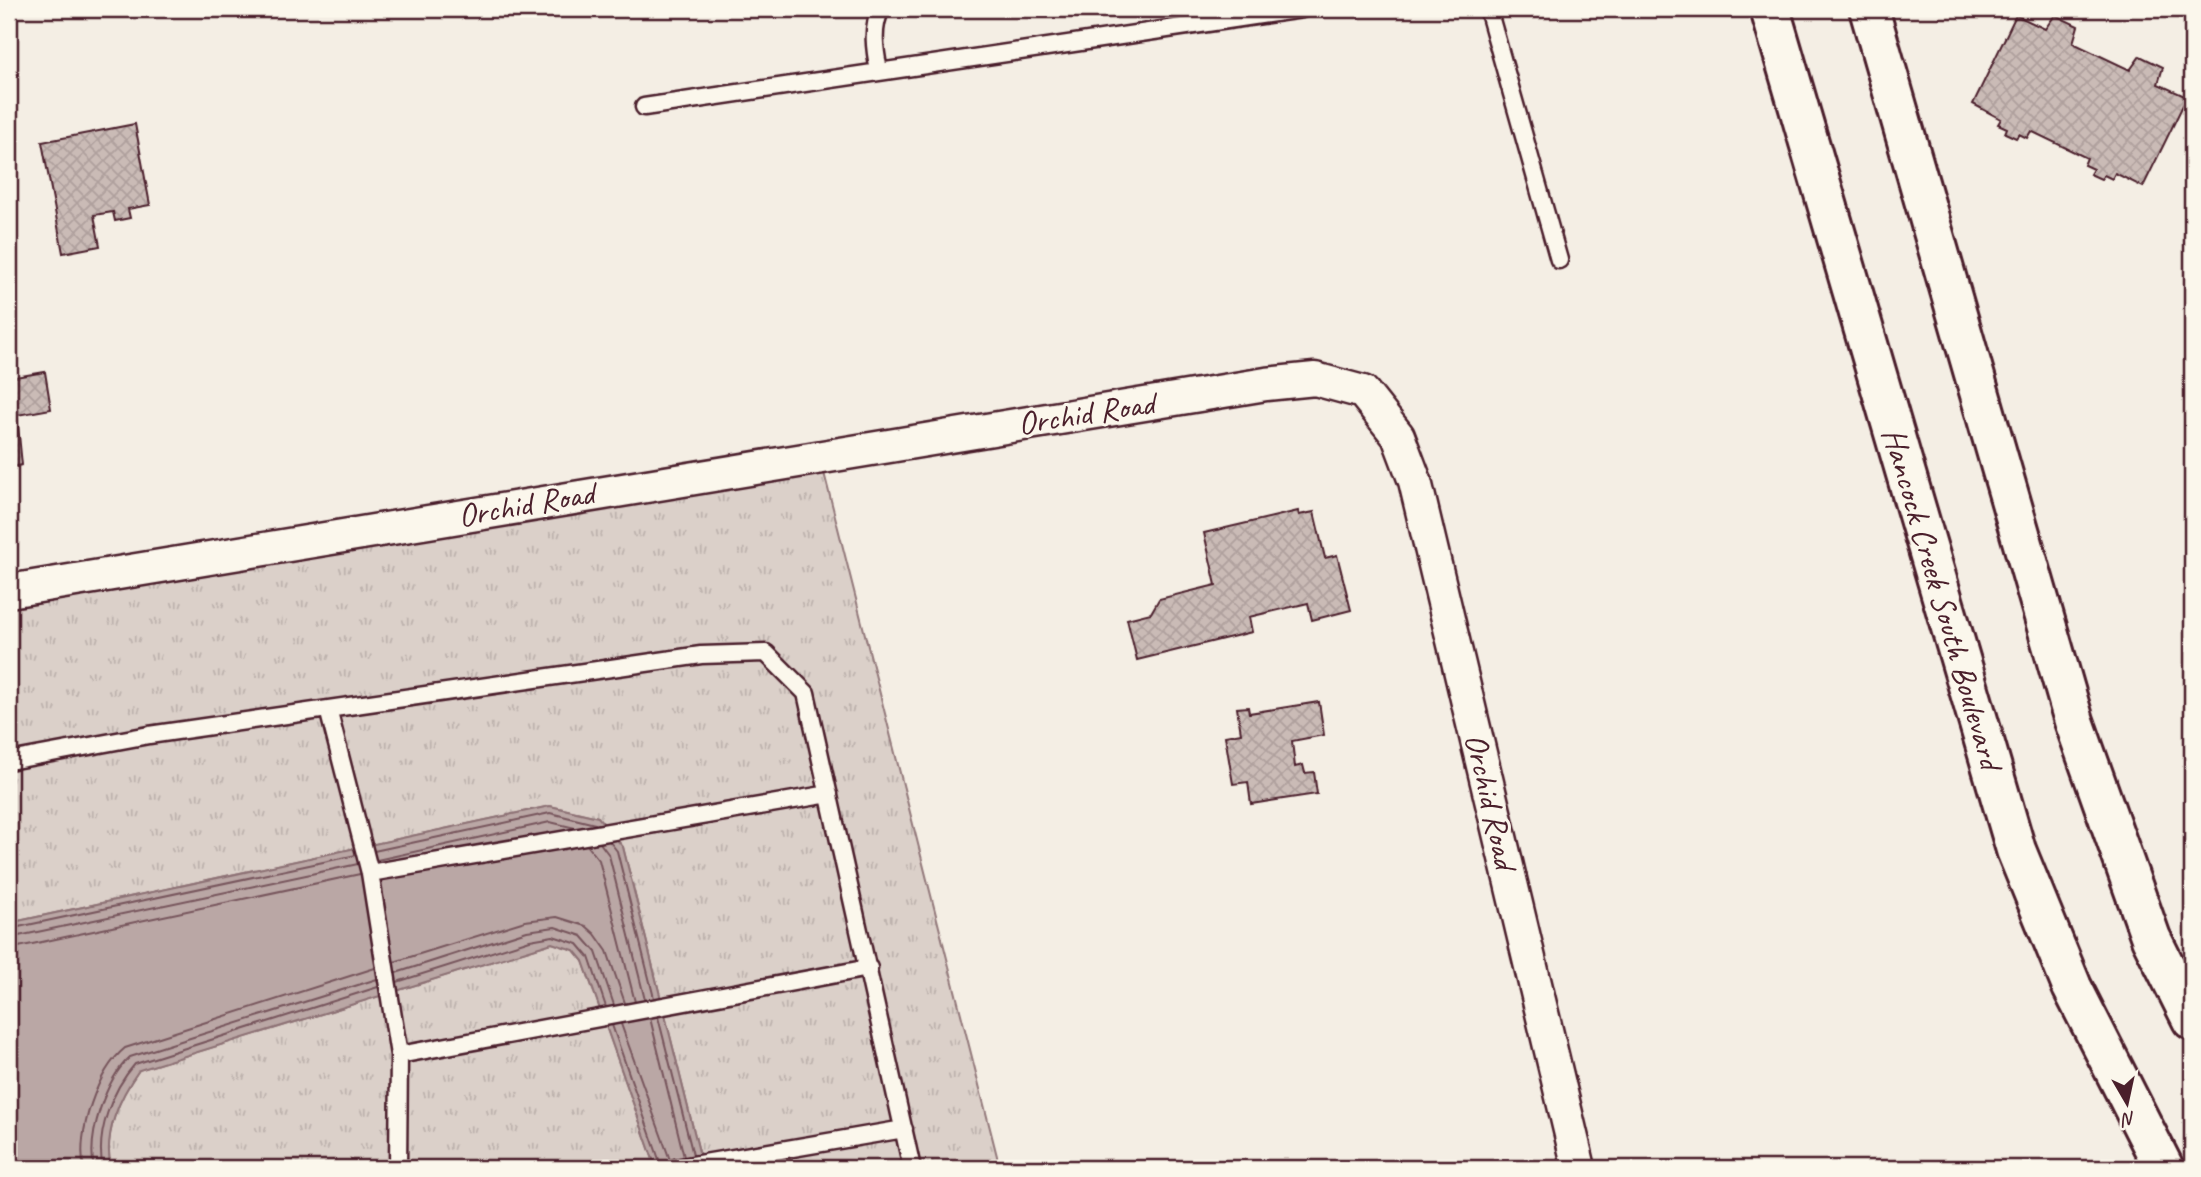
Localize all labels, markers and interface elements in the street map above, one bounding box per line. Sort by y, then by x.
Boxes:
street label: Orchid Road [1015,381,1162,444]
street label: Hancock Creek South Boulevard [1873,423,2014,779]
street label: Orchid Road [455,471,602,537]
street label: Orchid Road [1455,729,1528,878]
north arrow [2092,1068,2162,1138]
text: N [2119,1106,2137,1132]

